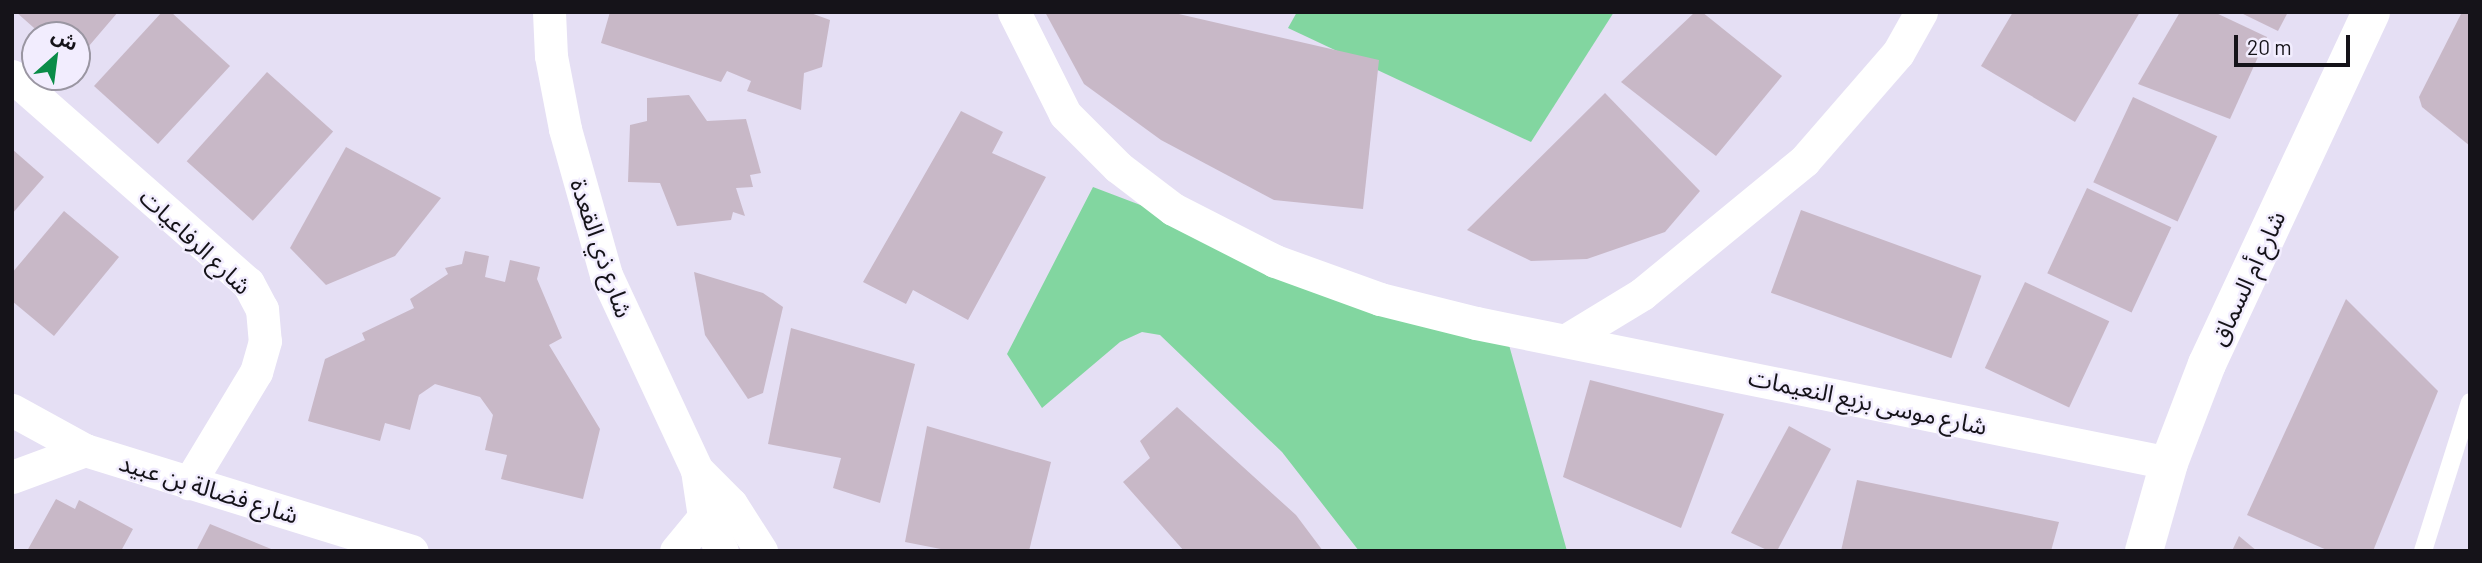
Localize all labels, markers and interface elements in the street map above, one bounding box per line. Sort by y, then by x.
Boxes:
north arrow [21,21,91,91]
scale bar [2237,21,2352,65]
text: ش [48,23,82,55]
text: 20 m [2247,34,2292,59]
street label: شارع ذي القعدة [565,175,639,321]
street label: شارع الرفاعيات [134,182,258,300]
street label: شارع أم السماق [2203,206,2291,350]
street label: شارع موسى بزيع النعيمات [1746,362,1990,440]
street label: شارع فضالة بن عبيد [116,447,302,529]

